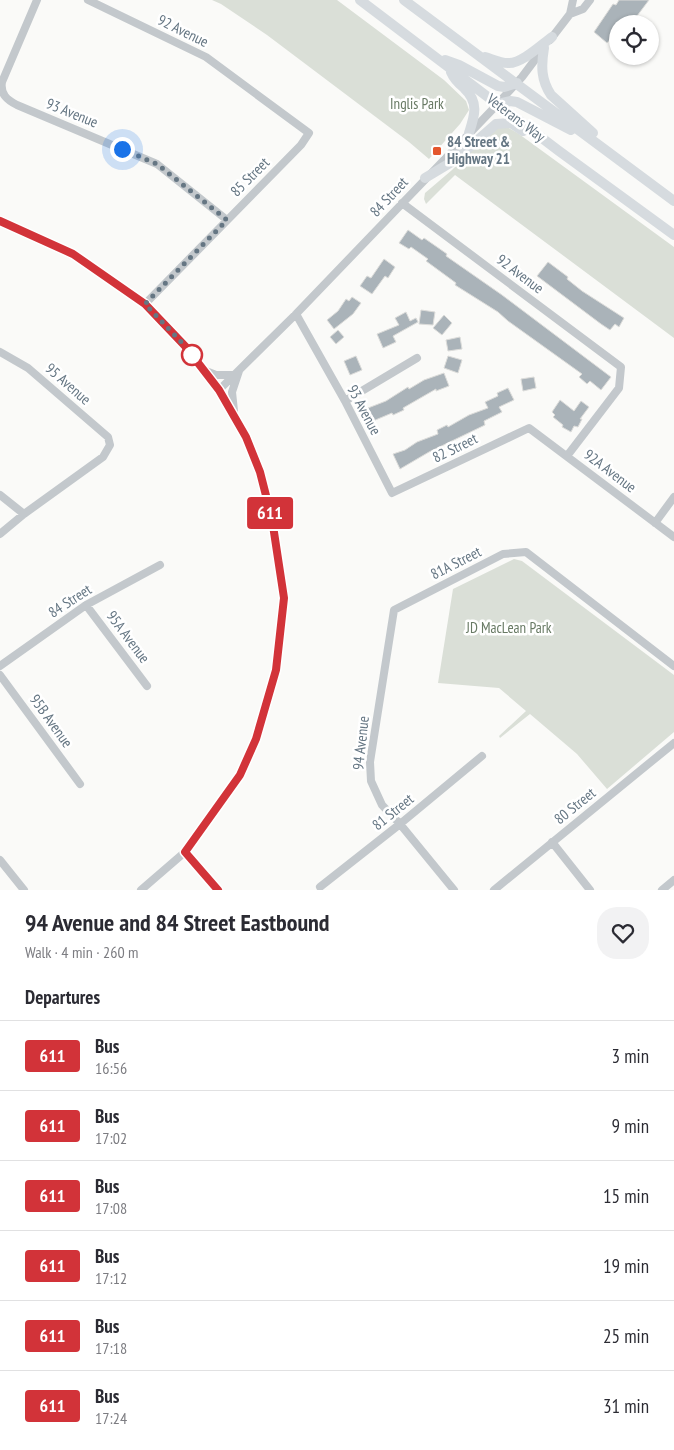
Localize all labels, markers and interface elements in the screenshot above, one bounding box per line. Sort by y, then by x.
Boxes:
street label: 92 Avenue [155,10,212,51]
map controls [609,15,659,65]
button: locate [609,15,659,65]
street label: Veterans Way [482,89,550,146]
street label: 93 Avenue [43,94,101,132]
park label: Inglis Park [390,94,444,113]
place label: 84 Street & Highway 21 [447,132,510,168]
your location [110,137,135,162]
marker: 84 Street & Highway 21 [431,145,443,157]
street label: 85 Street [226,153,273,200]
street label: 84 Street [365,173,412,221]
street label: 92 Avenue [493,250,548,298]
unlabelled marker [181,344,203,366]
street label: 95 Avenue [42,359,95,409]
street label: 93 Avenue [343,381,386,438]
street label: 82 Street [429,429,480,467]
street label: 92A Avenue [580,445,640,496]
line badge: 611 [241,497,299,529]
text: 611 [257,501,283,524]
street label: 81A Street [427,542,484,583]
street label: 84 Street [45,580,95,622]
street label: 95A Avenue [103,607,154,667]
park label: JD MacLean Park [465,618,552,637]
street label: 95B Avenue [26,690,77,751]
street label: 94 Avenue [348,715,373,771]
street label: 80 Street [550,783,599,828]
street label: 81 Street [368,789,417,834]
text: 94 Avenue and 84 Street Eastbound [25,907,330,938]
button: heart [597,907,649,959]
text: Walk · 4 min · 260 m [25,942,138,962]
text: Departures [25,985,100,1009]
text: Bus [95,1034,119,1058]
text: 611 [40,1044,65,1067]
text: 3 min [612,1044,649,1068]
text: 16:56 [95,1058,127,1078]
text: Bus [95,1104,119,1128]
text: 611 [40,1114,65,1137]
text: 9 min [612,1114,649,1138]
text: 17:02 [95,1128,127,1148]
text: Bus [95,1174,119,1198]
text: 611 [40,1184,65,1207]
text: 15 min [603,1184,649,1208]
text: 17:08 [95,1198,127,1218]
text: Bus [95,1244,119,1268]
text: 611 [40,1254,65,1277]
text: 19 min [603,1254,649,1278]
text: 17:12 [95,1268,127,1288]
text: Bus [95,1314,119,1338]
text: 611 [40,1324,65,1347]
text: 25 min [603,1324,649,1348]
text: 17:18 [95,1338,127,1358]
text: Bus [95,1384,119,1408]
text: 611 [40,1394,65,1417]
text: 31 min [603,1394,649,1418]
text: 17:24 [95,1408,127,1428]

